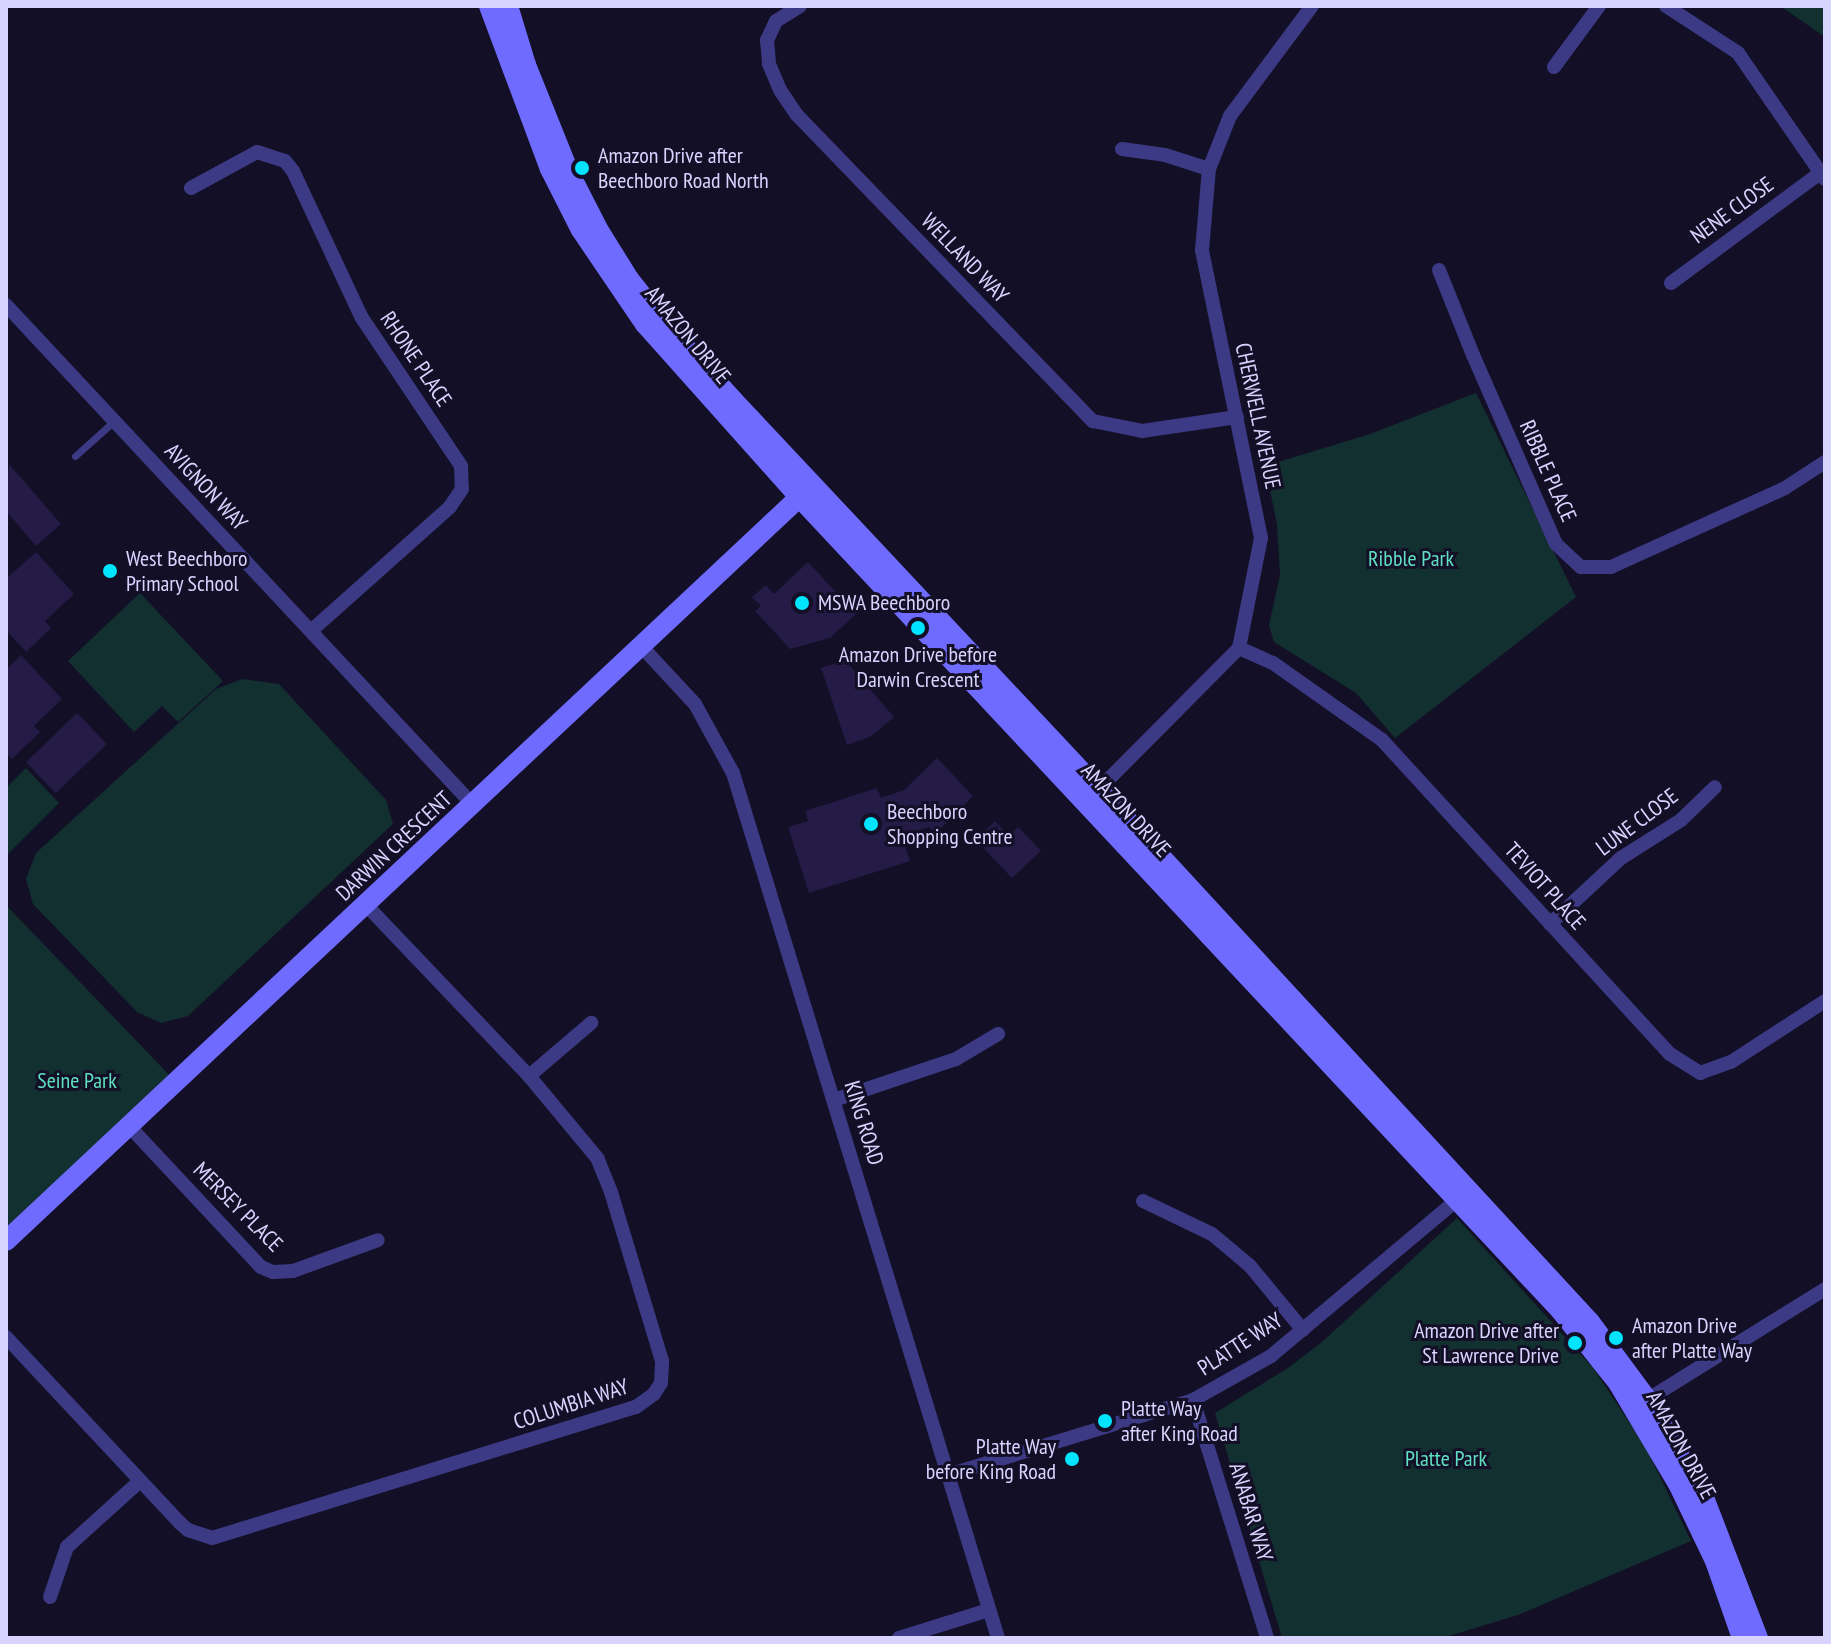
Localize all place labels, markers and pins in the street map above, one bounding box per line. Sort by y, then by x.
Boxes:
place label: Amazon Drive after Beechboro Road North [598,142,769,194]
marker: Amazon Drive after Beechboro Road North [573,159,591,177]
place label: West Beechboro Primary School [126,545,248,596]
marker: West Beechboro Primary School [101,562,119,580]
place label: MSWA Beechboro [818,590,951,616]
marker: MSWA Beechboro [793,594,811,612]
marker: Amazon Drive before Darwin Crescent [909,619,927,637]
place label: Amazon Drive before Darwin Crescent [839,641,997,692]
place label: Beechboro Shopping Centre [887,798,1013,850]
marker: Beechboro Shopping Centre [862,815,880,833]
place label: Amazon Drive after Platte Way [1632,1312,1752,1364]
place label: Amazon Drive after St Lawrence Drive [1414,1317,1559,1368]
marker: Amazon Drive after Platte Way [1607,1329,1625,1347]
marker: Amazon Drive after St Lawrence Drive [1566,1334,1584,1352]
place label: Platte Way after King Road [1121,1395,1238,1446]
marker: Platte Way after King Road [1096,1412,1114,1430]
place label: Platte Way before King Road [926,1433,1056,1484]
marker: Platte Way before King Road [1063,1450,1081,1468]

